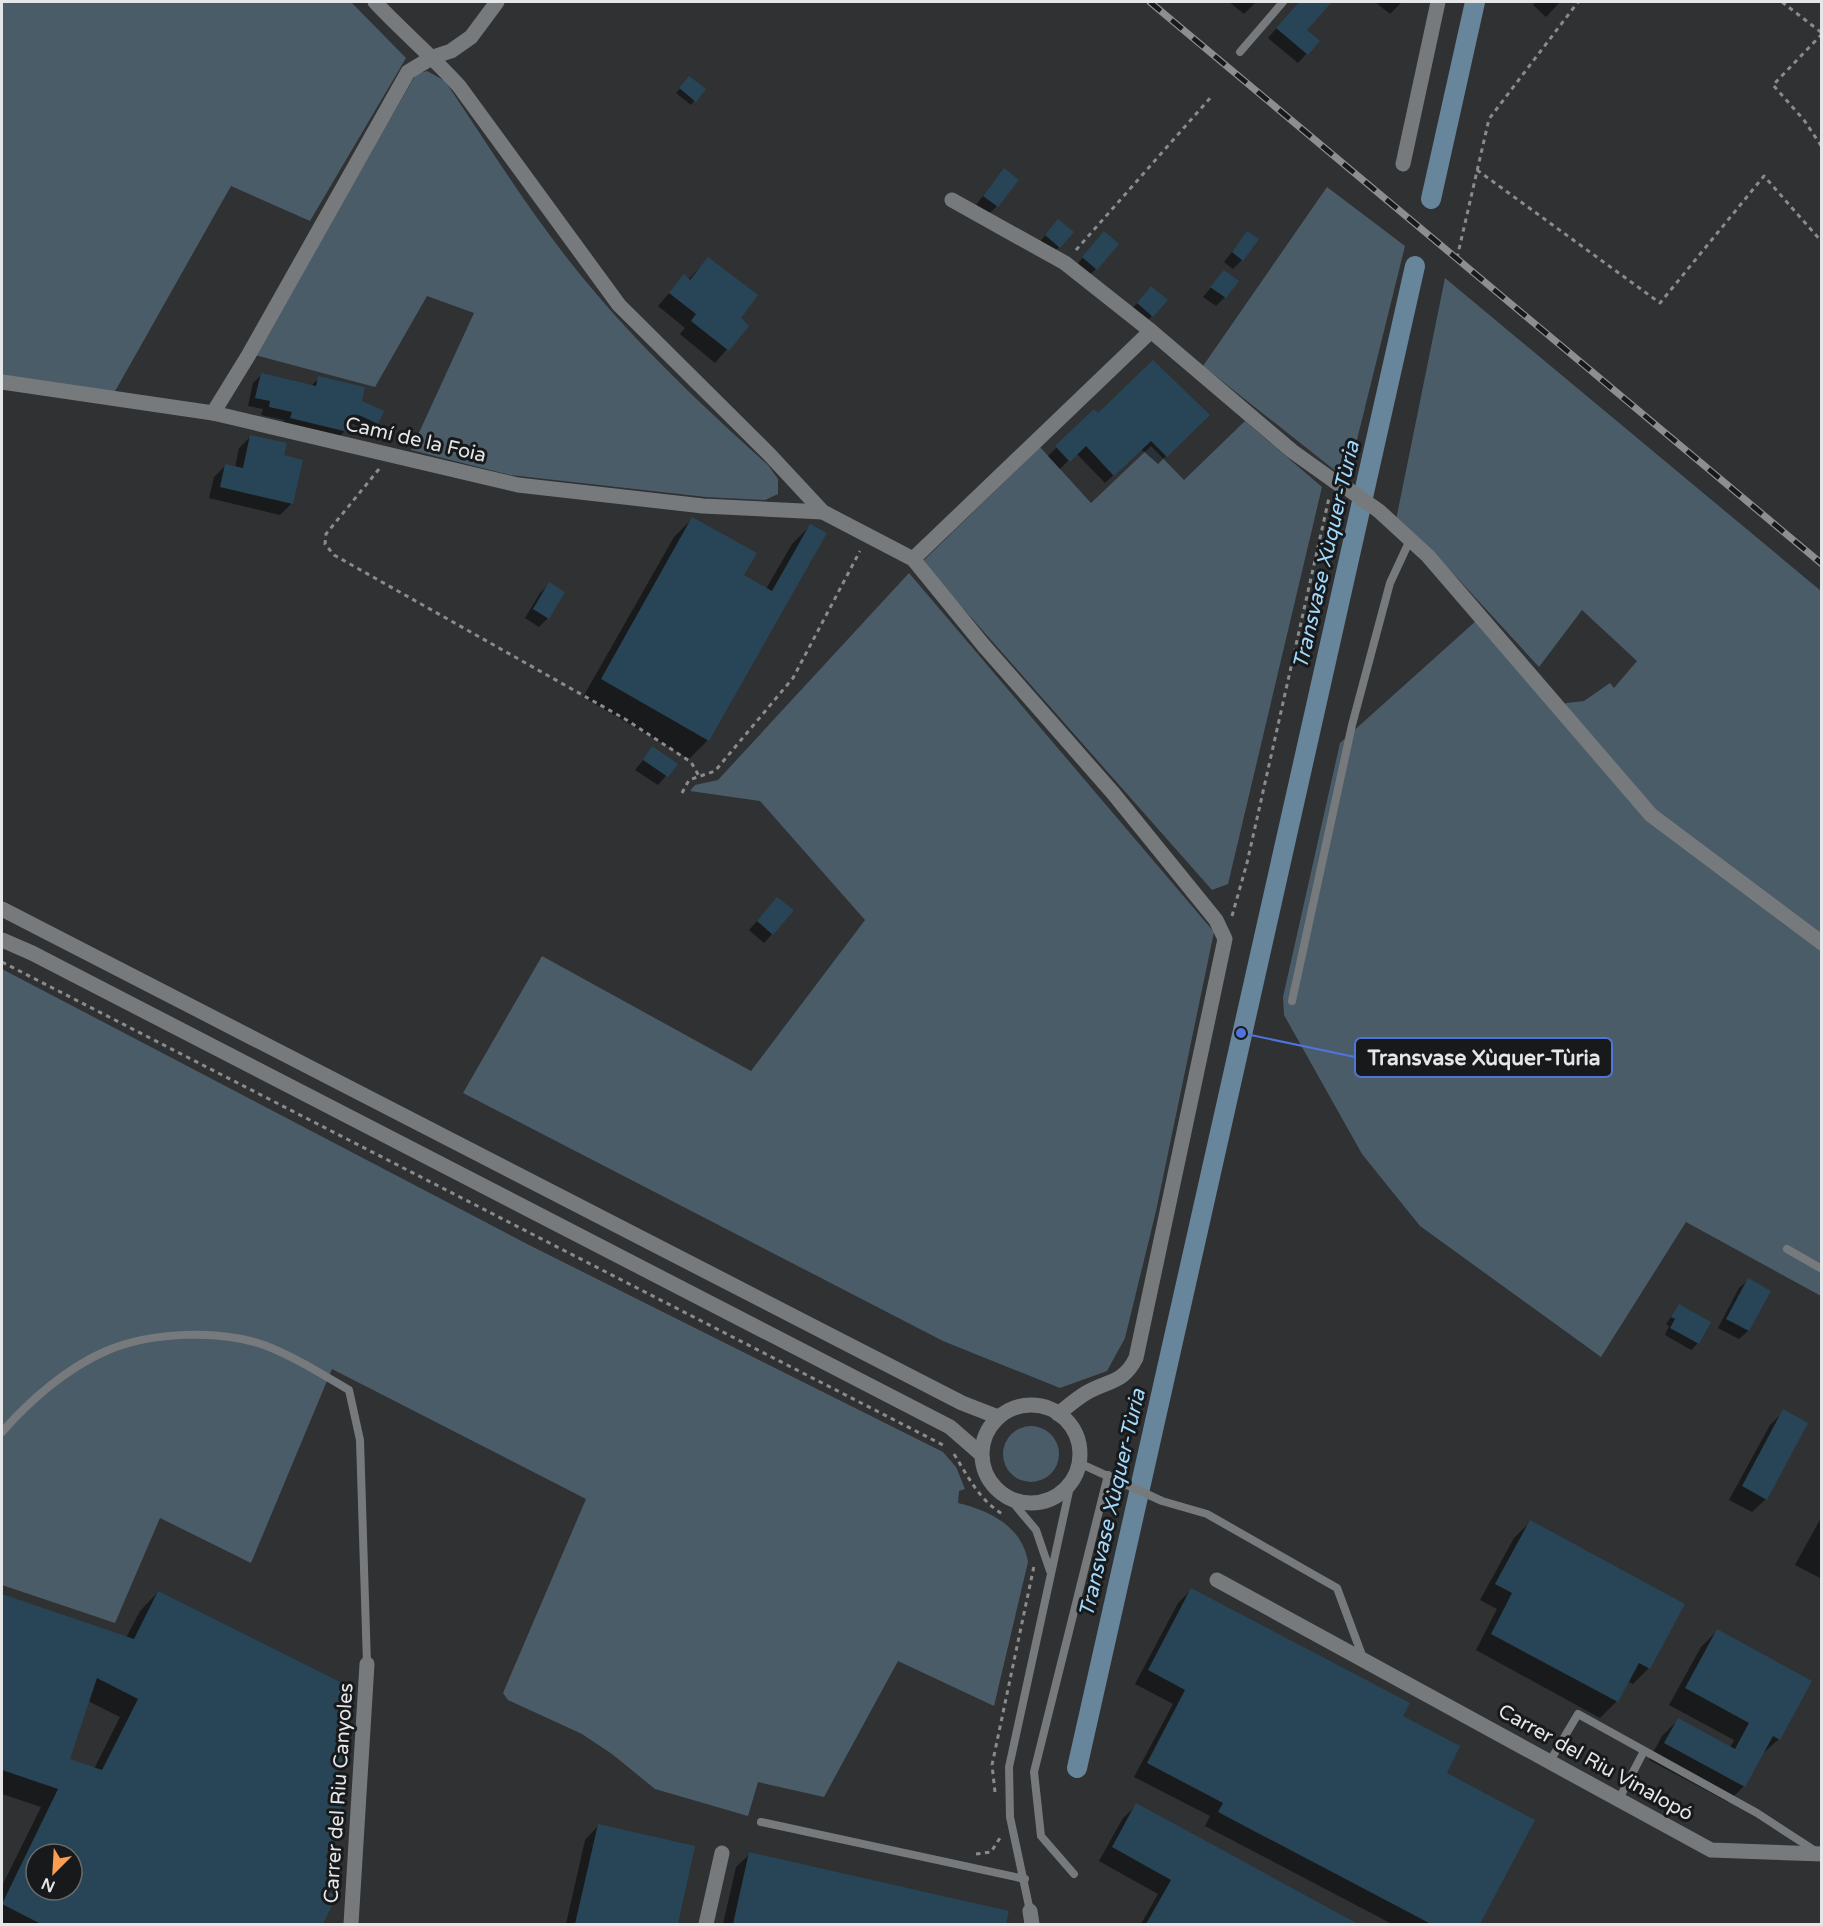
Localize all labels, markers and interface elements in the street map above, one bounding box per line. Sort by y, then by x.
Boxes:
street label: Camí de la Foia [343,412,489,468]
water label: Transvase Xùquer-Tùria [1288,438,1365,672]
callout: Transvase Xùquer-Tùria [1355,1038,1612,1077]
text: Transvase Xùquer-Tùria [1366,1046,1601,1071]
water label: Transvase Xùquer-Tùria [1074,1386,1151,1620]
street label: Carrer del Riu Canyoles [319,1682,359,1904]
street label: Carrer del Riu Vinalopó [1494,1699,1697,1826]
north arrow [24,1842,84,1902]
text: N [38,1873,58,1897]

